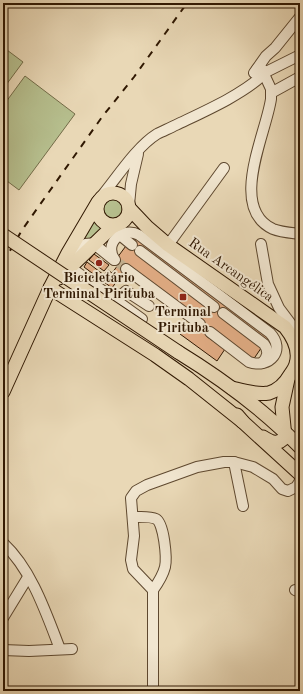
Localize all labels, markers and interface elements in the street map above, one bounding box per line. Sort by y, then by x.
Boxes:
street label: Rua Arcangélica [186,236,276,304]
marker: Bicicletário Terminal Pirituba [94,258,104,268]
place label: Bicicletário Terminal Pirituba [43,271,155,301]
marker: Terminal Pirituba [178,292,188,302]
place label: Terminal Pirituba [155,305,211,335]

